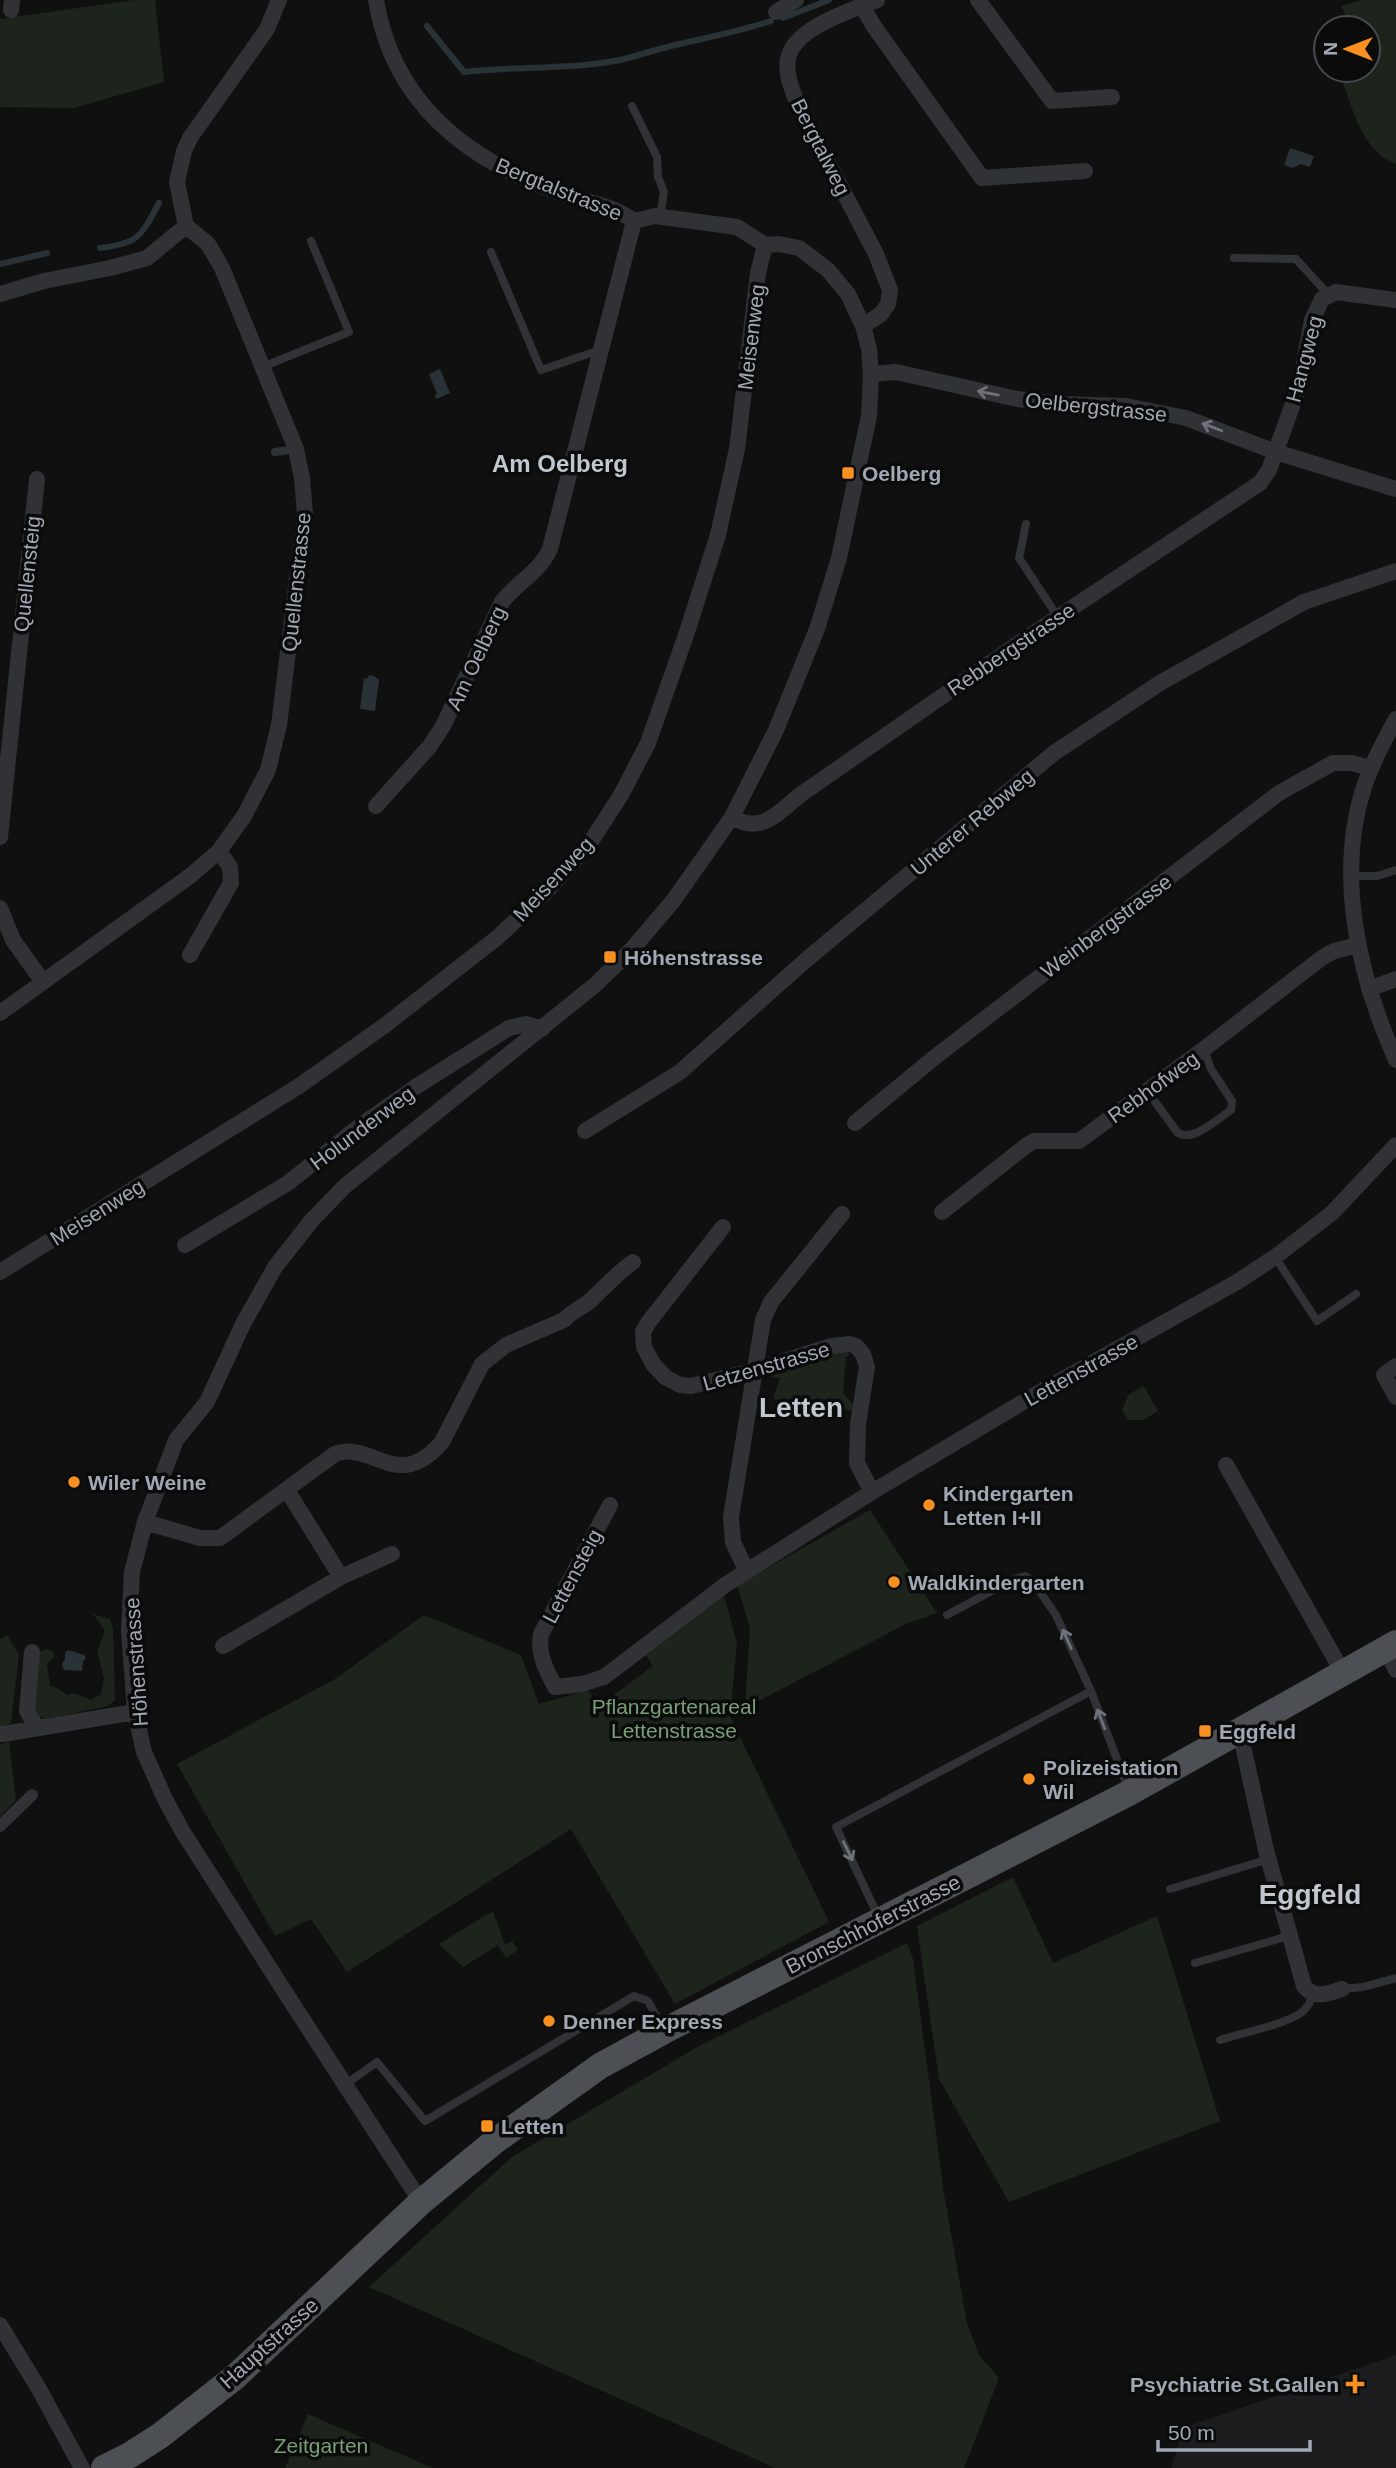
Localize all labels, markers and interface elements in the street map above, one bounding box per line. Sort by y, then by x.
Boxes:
north arrow [1312,14,1382,84]
text: N [1320,42,1341,56]
street label: Bergtalweg [787,95,855,199]
street label: Bergtalstrasse [492,153,626,225]
street label: Meisenweg [733,283,769,391]
street label: Hangweg [1281,313,1327,405]
one-way arrow [977,386,1000,400]
street label: Oelbergstrasse [1024,388,1168,426]
one-way arrow [1202,420,1223,433]
district label: Am Oelberg [492,450,628,477]
place label: Oelberg [862,462,941,485]
marker: Oelberg [840,465,856,481]
street label: Quellenstrasse [277,511,315,653]
street label: Quellensteig [9,515,45,633]
street label: Rebbergstrasse [943,598,1079,700]
street label: Am Oelberg [442,602,510,714]
street label: Unterer Rebweg [906,764,1038,880]
street label: Meisenweg [508,832,598,926]
street label: Weinbergstrasse [1036,870,1176,982]
place label: Höhenstrasse [624,946,763,969]
marker: Höhenstrasse [602,949,618,965]
street label: Rebhofweg [1103,1046,1203,1128]
street label: Holunderweg [306,1082,418,1174]
street label: Meisenweg [46,1174,148,1250]
street label: Lettenstrasse [1020,1329,1142,1411]
street label: Letzenstrasse [700,1337,832,1395]
district label: Letten [759,1392,843,1423]
place label: Wiler Weine [88,1471,206,1494]
marker: Wiler Weine [66,1474,82,1490]
place label: Kindergarten Letten I+II [943,1482,1074,1529]
marker: Kindergarten Letten I+II [921,1497,937,1513]
street label: Lettensteig [538,1525,606,1627]
place label: Waldkindergarten [908,1571,1085,1594]
marker: Waldkindergarten [886,1574,902,1590]
street label: Höhenstrasse [120,1597,152,1727]
one-way arrow [1060,1629,1073,1650]
park label: Pflanzgartenareal Lettenstrasse [592,1695,756,1742]
one-way arrow [1094,1709,1107,1730]
place label: Eggfeld [1219,1720,1296,1743]
marker: Eggfeld [1197,1723,1213,1739]
place label: Polizeistation Wil [1043,1756,1178,1803]
marker: Polizeistation Wil [1021,1771,1037,1787]
one-way arrow [841,1840,855,1861]
street label: Bronschhoferstrasse [782,1870,964,1978]
district label: Eggfeld [1259,1879,1361,1910]
place label: Denner Express [563,2010,723,2033]
marker: Denner Express [541,2013,557,2029]
place label: Letten [501,2115,564,2138]
marker: Letten [479,2118,495,2134]
street label: Hauptstrasse [215,2293,323,2393]
place label: Psychiatrie St.Gallen [1130,2373,1339,2396]
marker: Psychiatrie St.Gallen [1345,2374,1365,2394]
scale bar [1158,2408,1310,2452]
text: 50 m [1168,2421,1215,2444]
park label: Zeitgarten [274,2434,368,2457]

